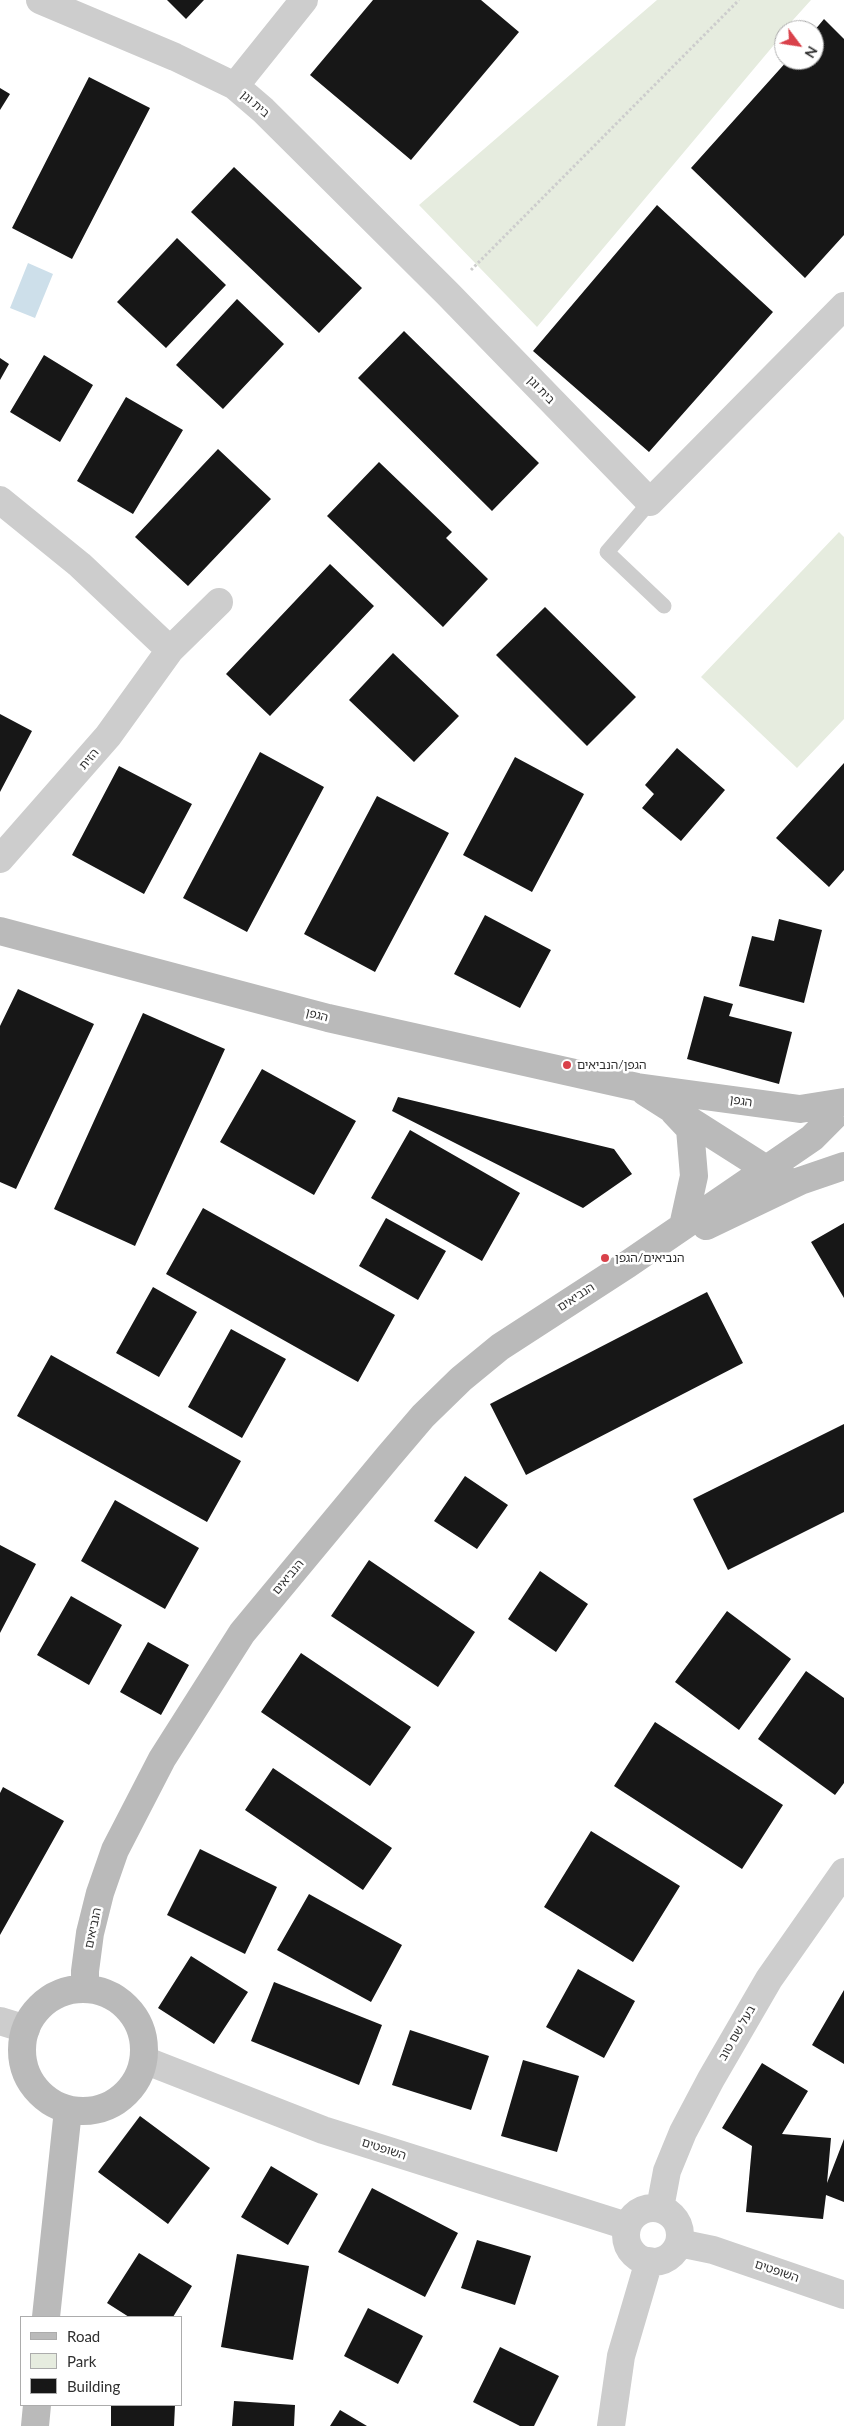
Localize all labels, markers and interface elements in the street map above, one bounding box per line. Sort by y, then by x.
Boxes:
north arrow [774,20,824,70]
text: N [801,43,821,61]
street label: בית וגן [238,88,272,120]
street label: בית וגן [524,373,558,407]
street label: הזית [76,746,102,772]
street label: הגפן [304,1005,330,1025]
place label: הגפן/הנביאים [577,1058,647,1072]
marker: הגפן/הנביאים [561,1059,573,1071]
street label: הגפן [729,1092,753,1110]
place label: הנביאים/הגפן [615,1251,685,1265]
marker: הנביאים/הגפן [599,1252,611,1264]
street label: הנביאים [555,1280,597,1314]
street label: הנביאים [269,1557,307,1597]
street label: הנביאים [82,1906,104,1950]
street label: בעל שם טוב [715,2003,759,2063]
street label: השופטים [360,2135,408,2163]
street label: השופטים [753,2257,801,2285]
legend [20,2316,182,2406]
text: Road [67,2327,100,2345]
text: Park [67,2352,96,2370]
text: Building [67,2377,120,2395]

